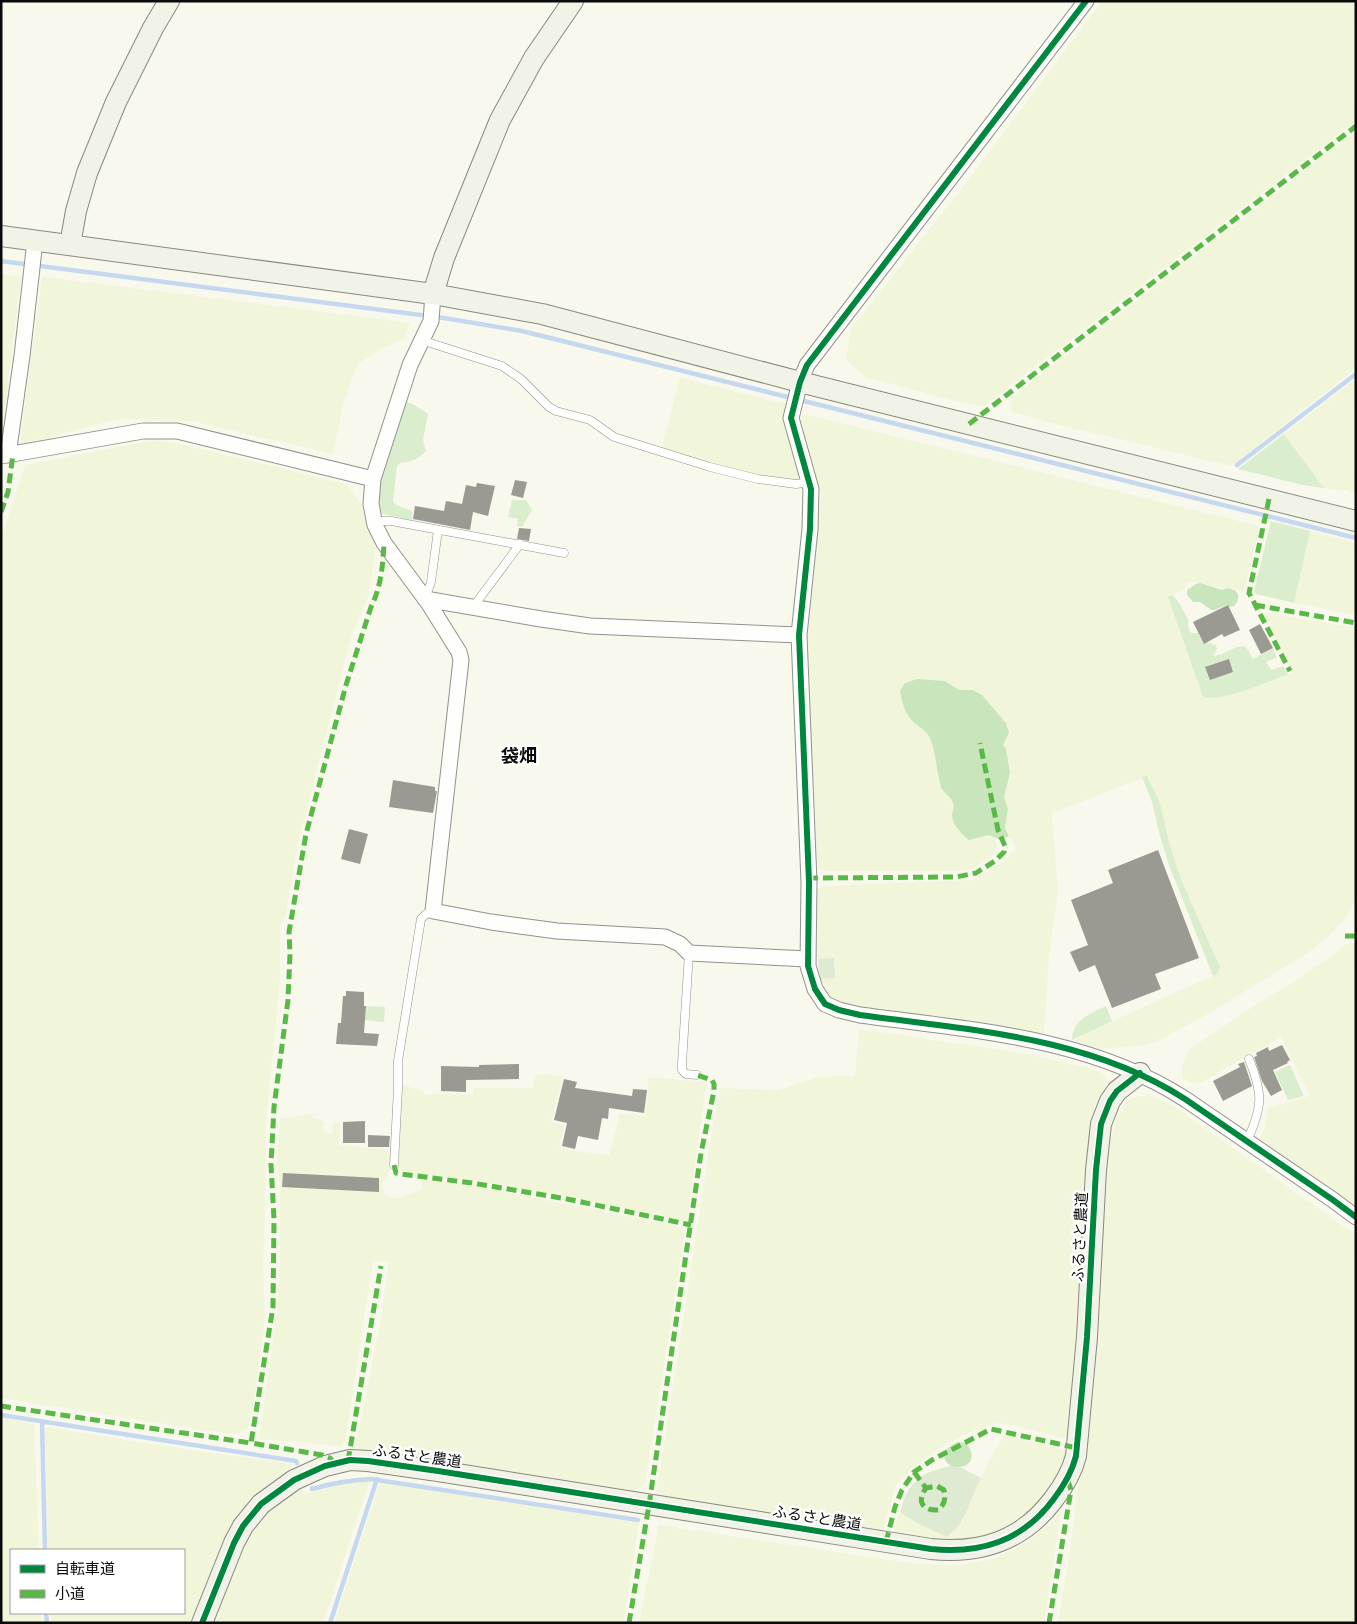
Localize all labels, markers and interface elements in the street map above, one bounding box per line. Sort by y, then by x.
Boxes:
district label: 袋畑 [501,743,537,770]
street label: ふるさと農道 [1067,1191,1094,1283]
street label: ふるさと農道 [371,1439,463,1474]
street label: ふるさと農道 [771,1500,863,1537]
legend [10,1549,185,1614]
text: 自転車道 [55,1558,115,1581]
text: 小道 [55,1583,85,1606]

